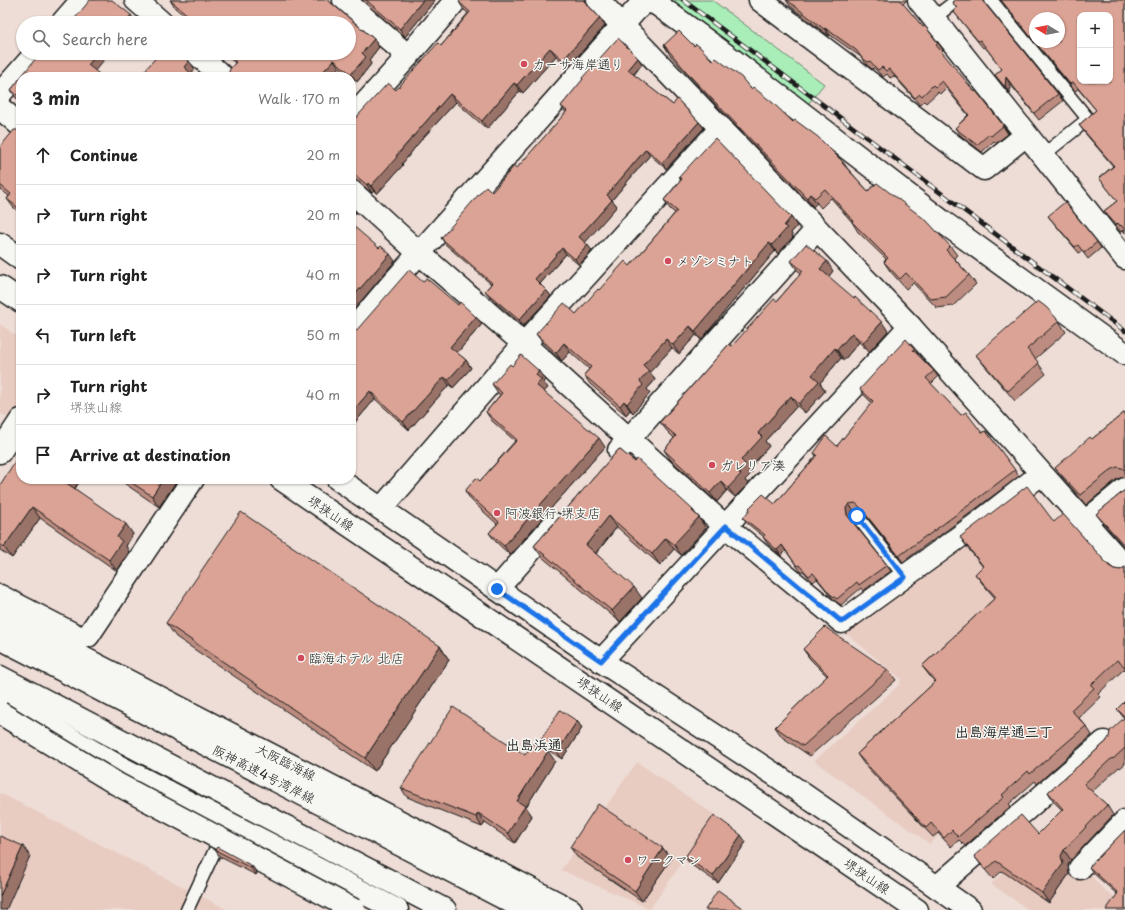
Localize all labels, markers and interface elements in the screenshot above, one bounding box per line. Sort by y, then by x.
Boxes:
north arrow [1029,12,1065,48]
map controls [1077,12,1113,84]
button: + [1077,12,1113,48]
search box [16,16,356,60]
icon: search [30,27,52,49]
text: Search here [62,27,148,50]
button: − [1077,48,1113,84]
place label: カーサ海岸通り [532,54,624,73]
marker: カーサ海岸通り [519,59,529,69]
text: 3 min [32,85,80,111]
text: Walk · 170 m [258,89,340,108]
text: Continue [70,143,138,166]
icon: ahead [32,144,54,166]
text: 20 m [306,145,340,164]
text: Turn right [70,203,147,226]
icon: right [32,204,54,226]
text: 20 m [306,205,340,224]
place label: メゾンミナト [676,251,754,270]
marker: メゾンミナト [663,256,673,266]
text: Turn right [70,263,147,286]
icon: right [32,264,54,286]
text: 40 m [306,265,340,284]
text: Turn left [70,323,136,346]
icon: left [32,324,54,346]
text: 50 m [306,325,340,344]
text: Turn right [70,374,147,397]
icon: right [32,384,54,406]
text: 40 m [306,385,340,404]
text: 堺狭山線 [70,397,122,416]
text: Arrive at destination [70,443,231,466]
icon: arrive [32,444,54,466]
place label: ガレリア湊 [720,455,785,474]
marker: ガレリア湊 [707,460,717,470]
street label: 堺狭山線 [304,490,359,536]
place label: 阿波銀行 堺支店 [505,503,600,522]
route start [848,507,866,525]
marker: 阿波銀行 堺支店 [492,508,502,518]
route end [488,580,506,598]
place label: 臨海ホテル 北店 [309,648,404,667]
marker: 臨海ホテル 北店 [296,653,306,663]
street label: 堺狭山線 [573,671,628,717]
district label: 出島海岸通三丁 [955,721,1053,742]
district label: 出島浜通 [506,734,562,755]
street label: 大阪臨海線 [253,738,320,785]
street label: 阪神高速4号湾岸線 [210,740,320,808]
place label: ワークマン [636,850,701,869]
street label: 堺狭山線 [840,853,895,899]
marker: ワークマン [623,855,633,865]

